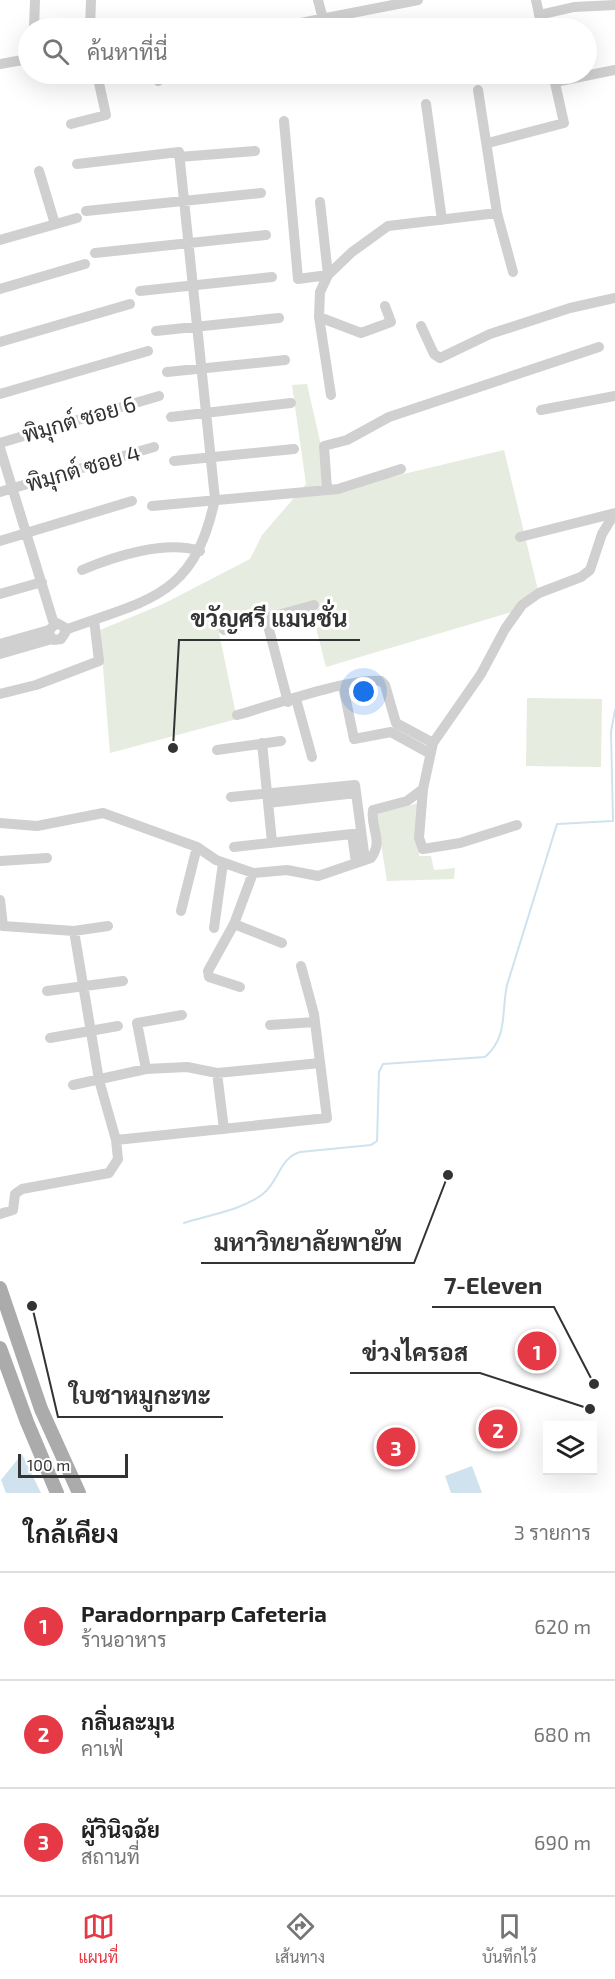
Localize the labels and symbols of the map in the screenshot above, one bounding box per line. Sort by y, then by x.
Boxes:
street label: พิมุกต์ ซอย 6 [19,389,140,450]
street label: พิมุกต์ ซอย 4 [23,438,144,500]
callout: ขวัญศรี แมนชั่น [179,598,360,640]
text: ขวัญศรี แมนชั่น [190,599,348,634]
your location [349,677,378,706]
callout: มหาวิทยาลัยพายัพ [201,1221,414,1263]
text: มหาวิทยาลัยพายัพ [214,1227,402,1256]
callout: 7-Eleven [432,1265,554,1307]
text: 7-Eleven [444,1270,542,1299]
pin: 1 [518,1328,556,1374]
callout: ข่วงไครอส [350,1331,480,1373]
text: ข่วงไครอส [362,1337,468,1366]
callout: ใบชาหมูกะทะ [58,1375,223,1417]
text: ใบชาหมูกะทะ [67,1380,211,1412]
pin: 2 [478,1406,518,1452]
pin: 3 [376,1424,416,1470]
scale bar [18,1451,128,1478]

